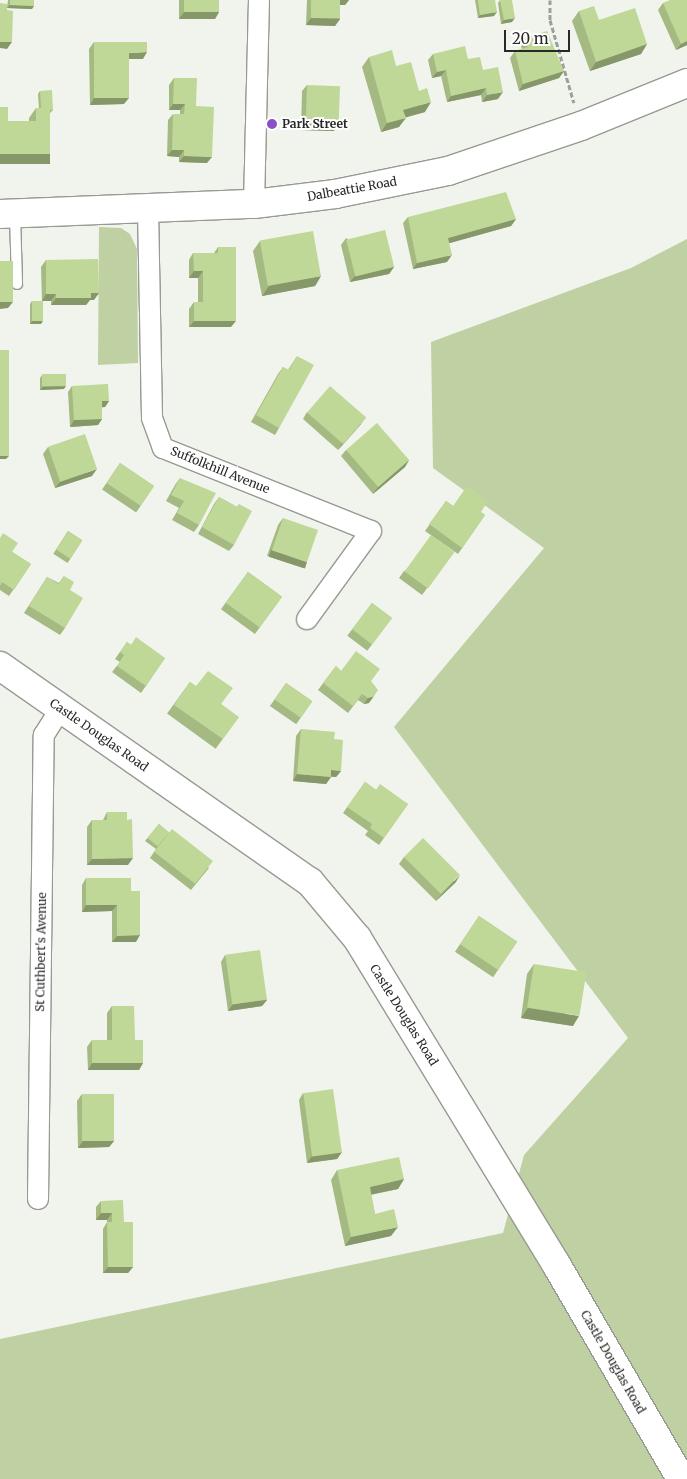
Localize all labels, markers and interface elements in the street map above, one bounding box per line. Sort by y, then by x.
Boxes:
scale bar [507,20,573,52]
text: 20 m [512,29,549,48]
place label: Park Street [282,117,348,131]
marker: Park Street [266,118,278,130]
street label: Dalbeattie Road [306,174,398,204]
street label: Suffolkhill Avenue [168,444,272,496]
street label: Castle Douglas Road [47,696,151,774]
street label: St Cuthbert's Avenue [33,892,49,1012]
street label: Castle Douglas Road [367,962,441,1068]
street label: Castle Douglas Road [578,1308,648,1416]

